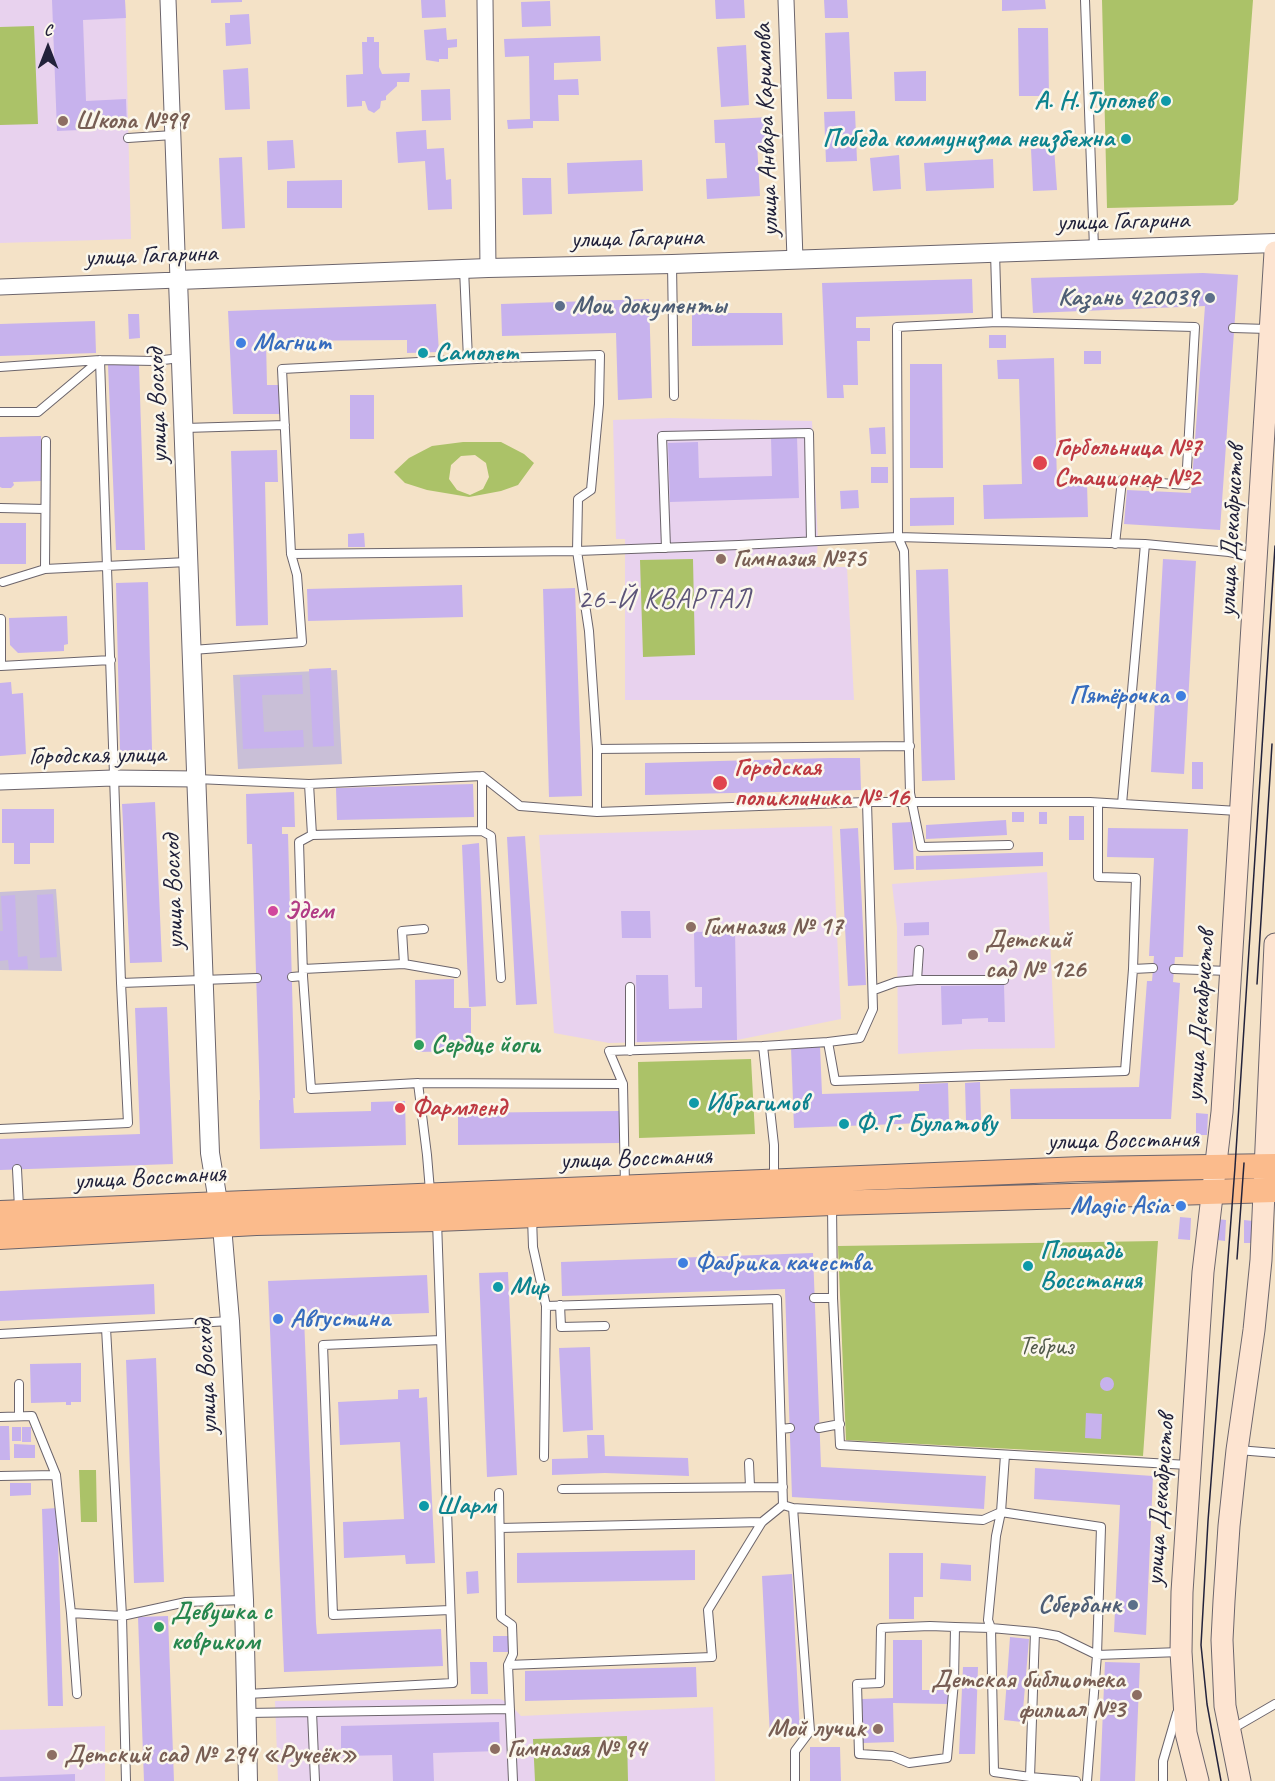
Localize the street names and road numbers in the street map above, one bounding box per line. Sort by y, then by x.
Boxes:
street label: улица Анвара Каримова [748,23,786,237]
street label: улица Гагарина [1056,205,1190,239]
street label: улица Гагарина [570,222,704,256]
street label: улица Гагарина [84,238,218,274]
street label: улица Восход [140,348,176,464]
street label: улица Декабристов [1212,444,1252,618]
street label: Городская улица [28,739,166,773]
street label: улица Восход [156,834,192,950]
street label: улица Декабристов [1179,929,1223,1103]
street label: улица Восстания [1047,1124,1199,1158]
street label: улица Восстания [560,1141,712,1177]
street label: улица Восстания [73,1158,227,1198]
street label: улица Восход [188,1319,226,1435]
street label: улица Декабристов [1139,1413,1183,1587]

